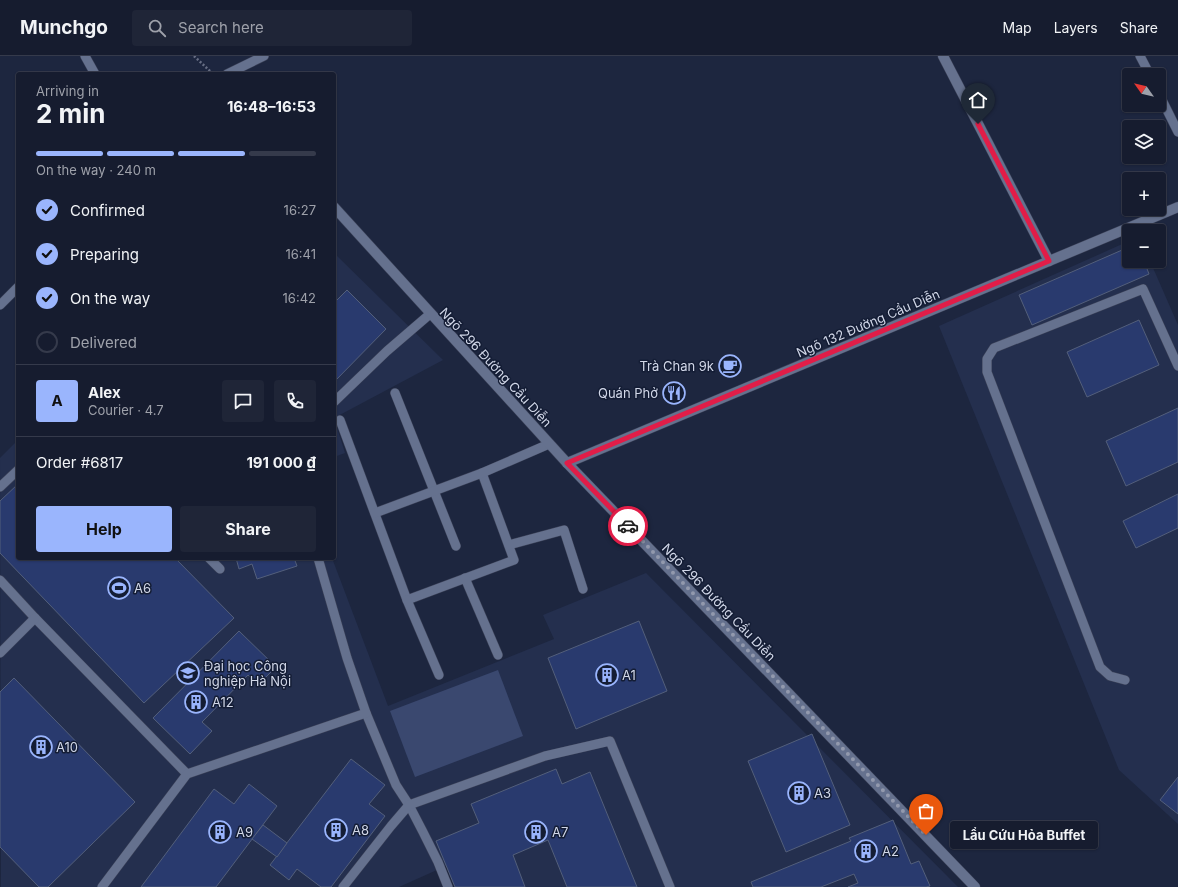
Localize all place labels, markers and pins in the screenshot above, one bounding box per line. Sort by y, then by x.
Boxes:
pin [961,83,995,124]
cafe icon: Trà Chan 9k [717,353,743,379]
place label: Trà Chan 9k [639,358,714,374]
restaurant icon: Quán Phở [661,380,687,406]
place label: Quán Phở [598,385,658,401]
sports icon: A6 [106,575,132,601]
place label: A6 [134,580,151,596]
place label: Đại học Công nghiệp Hà Nội [204,658,291,689]
school or university icon: Đại học Công nghiệp Hà Nội [175,660,201,686]
building icon: A1 [594,662,620,688]
place label: A1 [622,667,636,683]
building icon: A12 [183,689,209,715]
place label: A12 [212,694,234,710]
building icon: A10 [28,734,54,760]
place label: A10 [56,739,78,755]
building icon: A3 [786,780,812,806]
place label: A3 [814,785,831,801]
pin [909,794,943,835]
building icon: A8 [323,817,349,843]
building icon: A9 [207,819,233,845]
building icon: A7 [523,819,549,845]
callout: Lẩu Cứu Hỏa Buffet [950,821,1098,849]
place label: A8 [352,822,369,838]
place label: A9 [236,824,253,840]
place label: A7 [552,824,568,840]
building icon: A2 [853,838,879,864]
place label: A2 [882,843,899,859]

